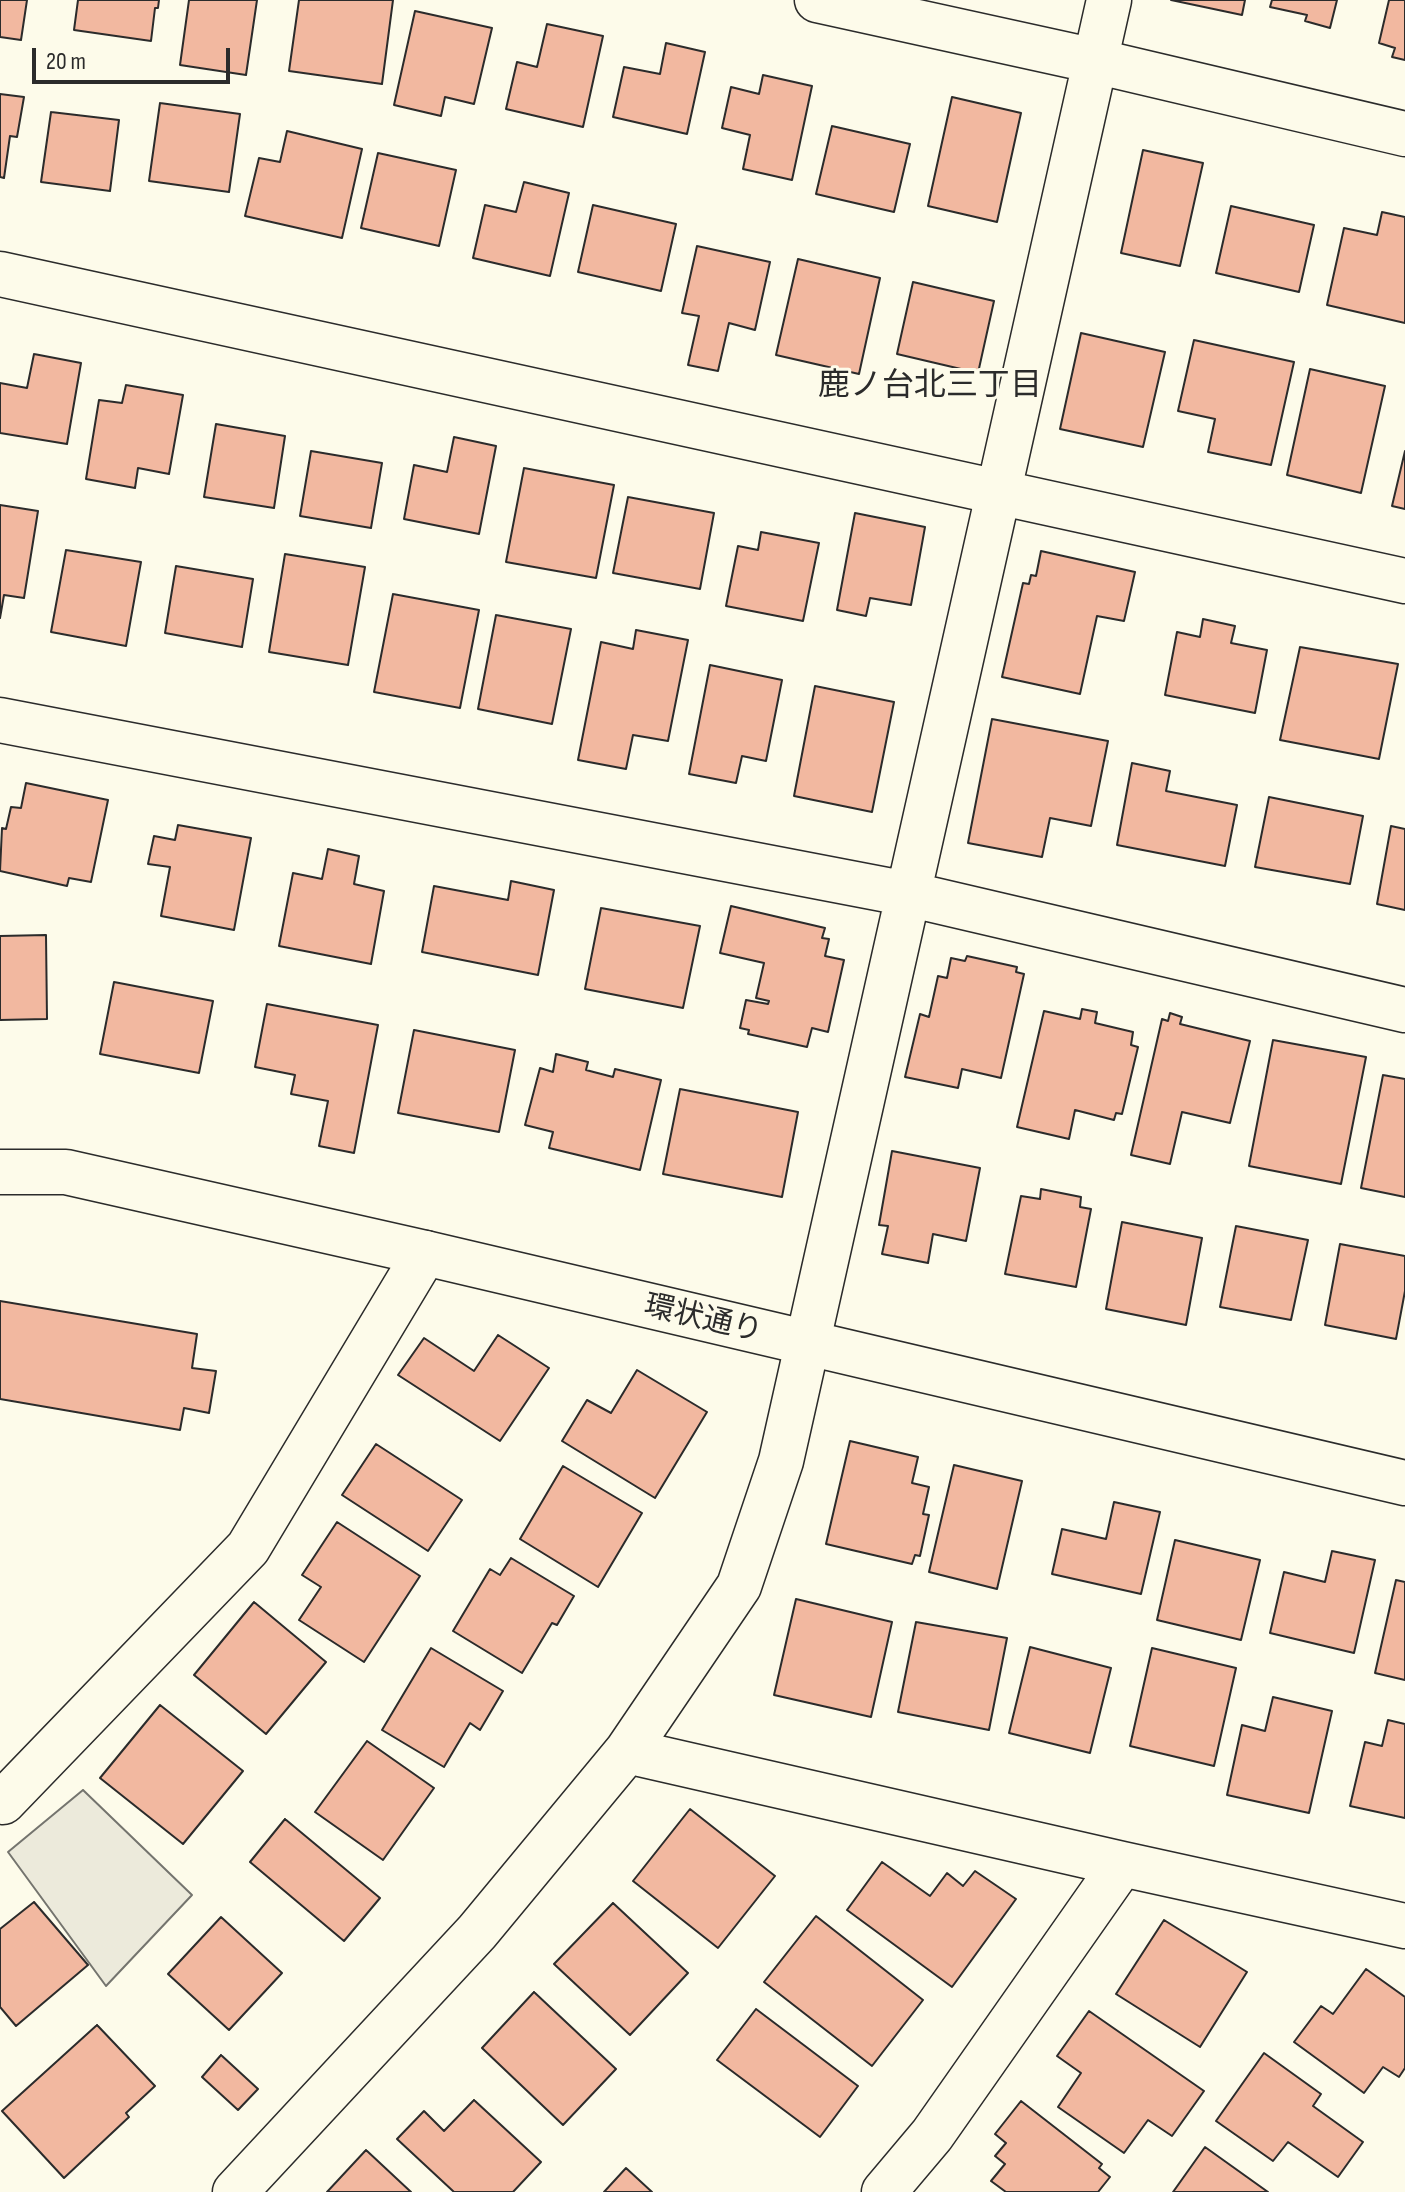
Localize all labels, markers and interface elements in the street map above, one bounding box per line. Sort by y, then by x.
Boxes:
scale bar [36,32,234,82]
text: 20 m [46,47,86,76]
district label: 鹿ノ台北三丁目 [818,368,1042,406]
street label: 環状通り [640,1289,766,1351]

